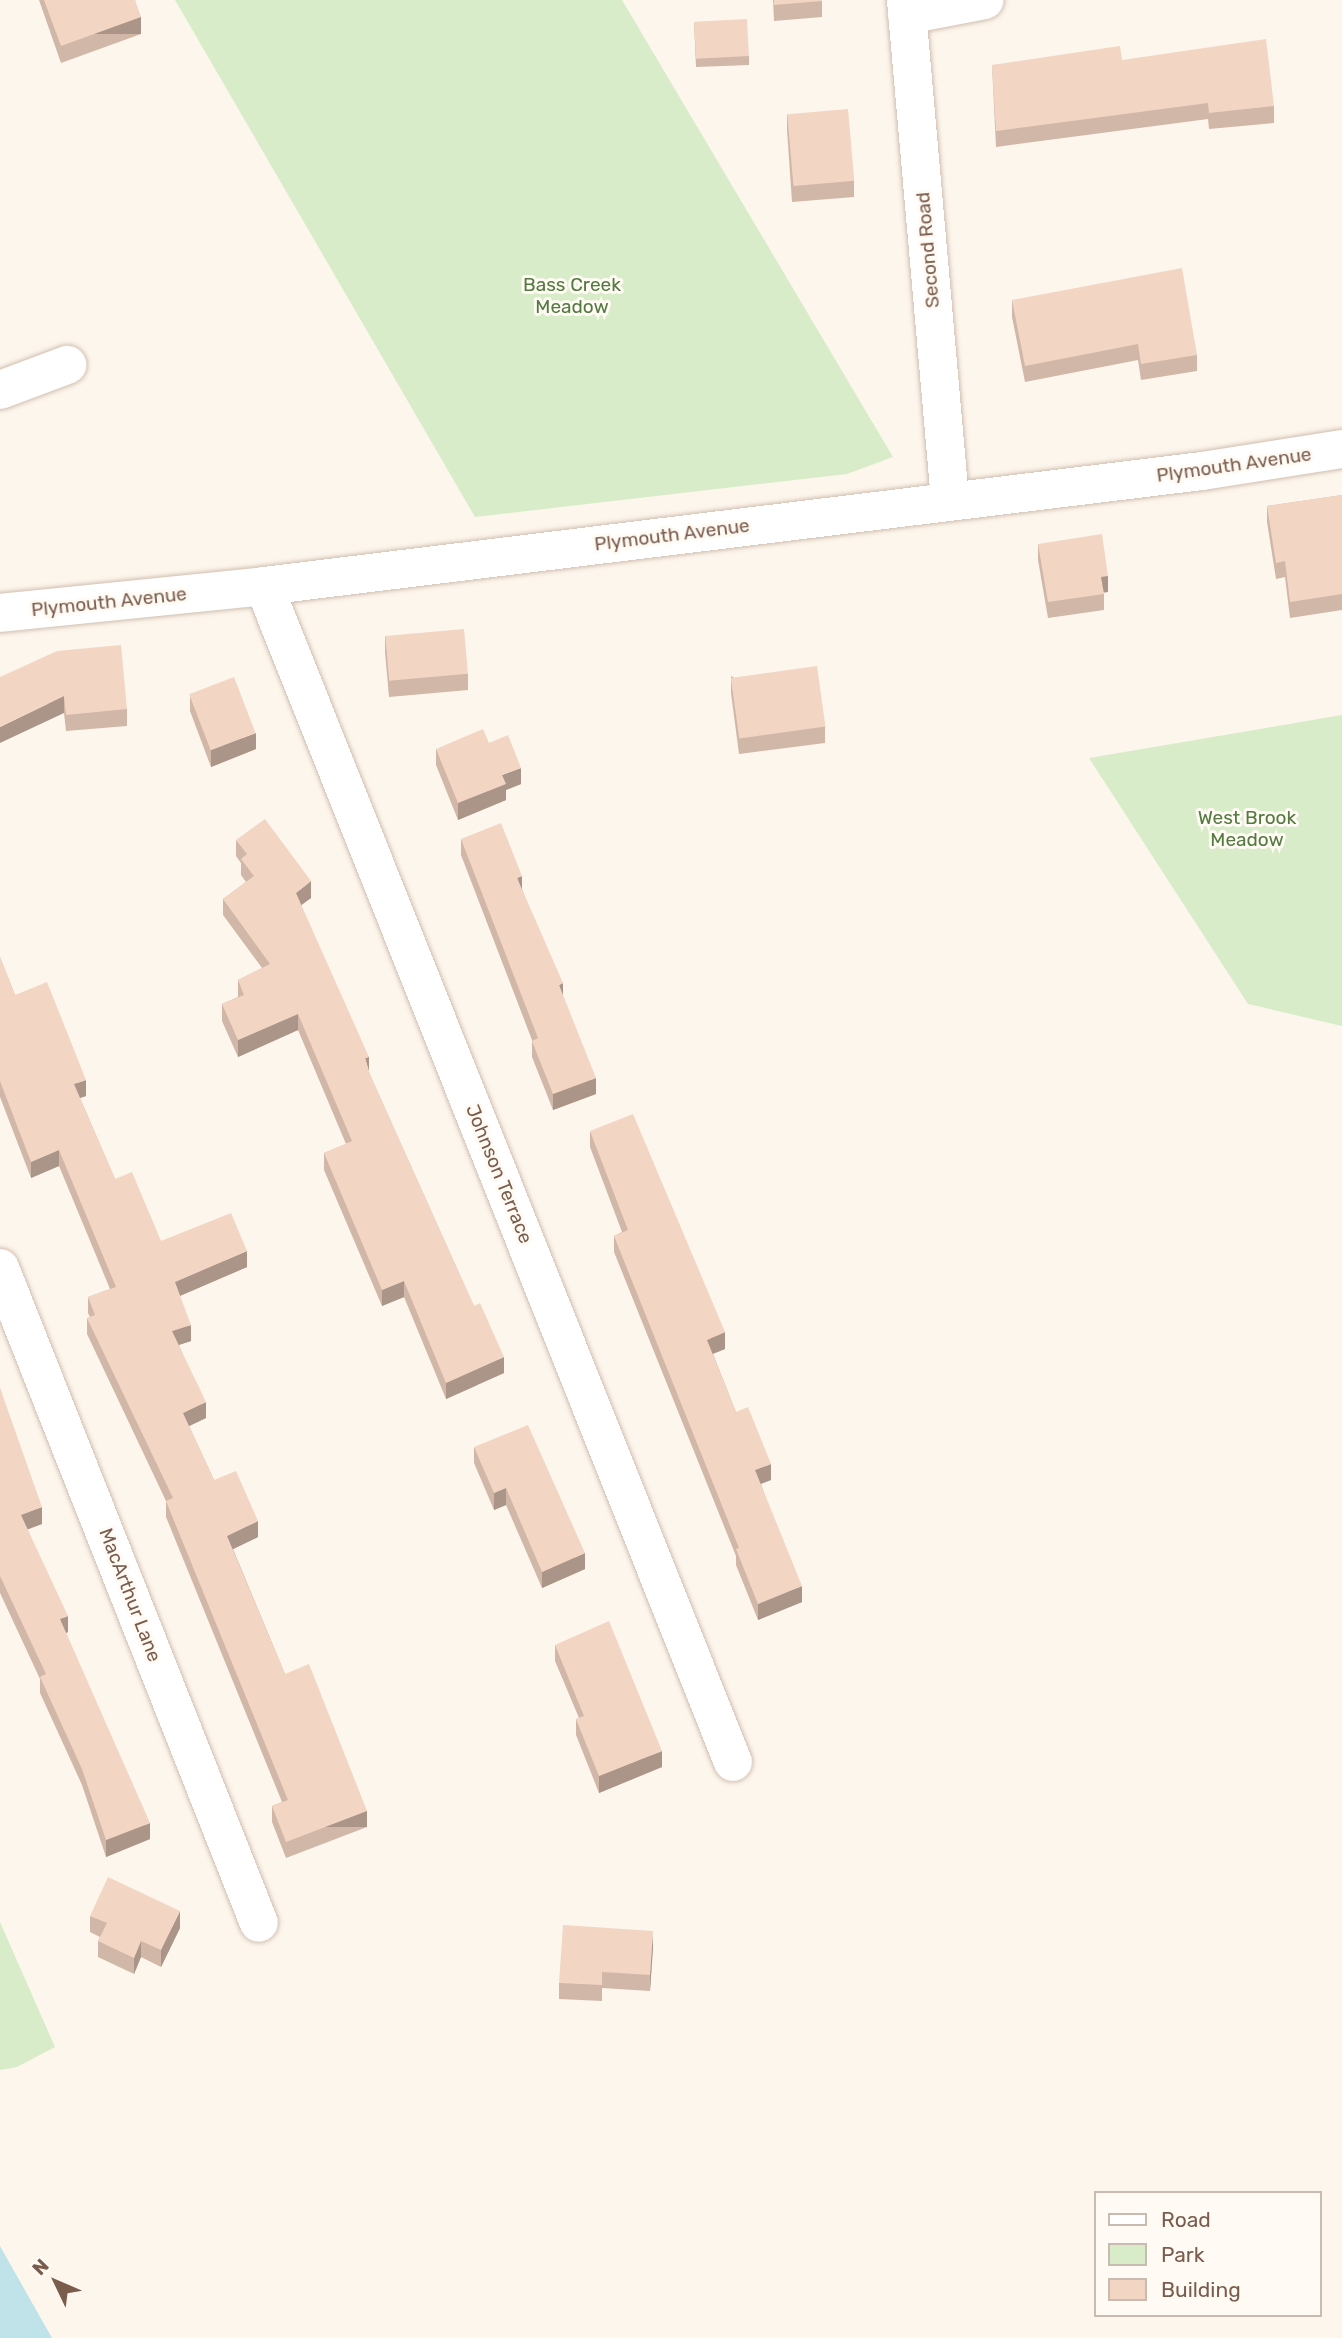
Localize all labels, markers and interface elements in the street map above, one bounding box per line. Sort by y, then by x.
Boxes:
street label: Second Road [912,191,944,309]
park label: Bass Creek Meadow [523,274,621,318]
street label: Plymouth Avenue [1155,443,1313,487]
street label: Plymouth Avenue [593,514,751,556]
street label: Plymouth Avenue [30,582,188,622]
park label: West Brook Meadow [1198,807,1296,851]
street label: Johnson Terrace [461,1101,537,1247]
street label: MacArthur Lane [94,1525,166,1665]
legend [1094,2191,1321,2317]
text: Road [1161,2207,1211,2232]
text: Park [1161,2242,1205,2267]
north arrow [21,2247,91,2317]
text: N [28,2254,54,2280]
text: Building [1161,2277,1241,2302]

